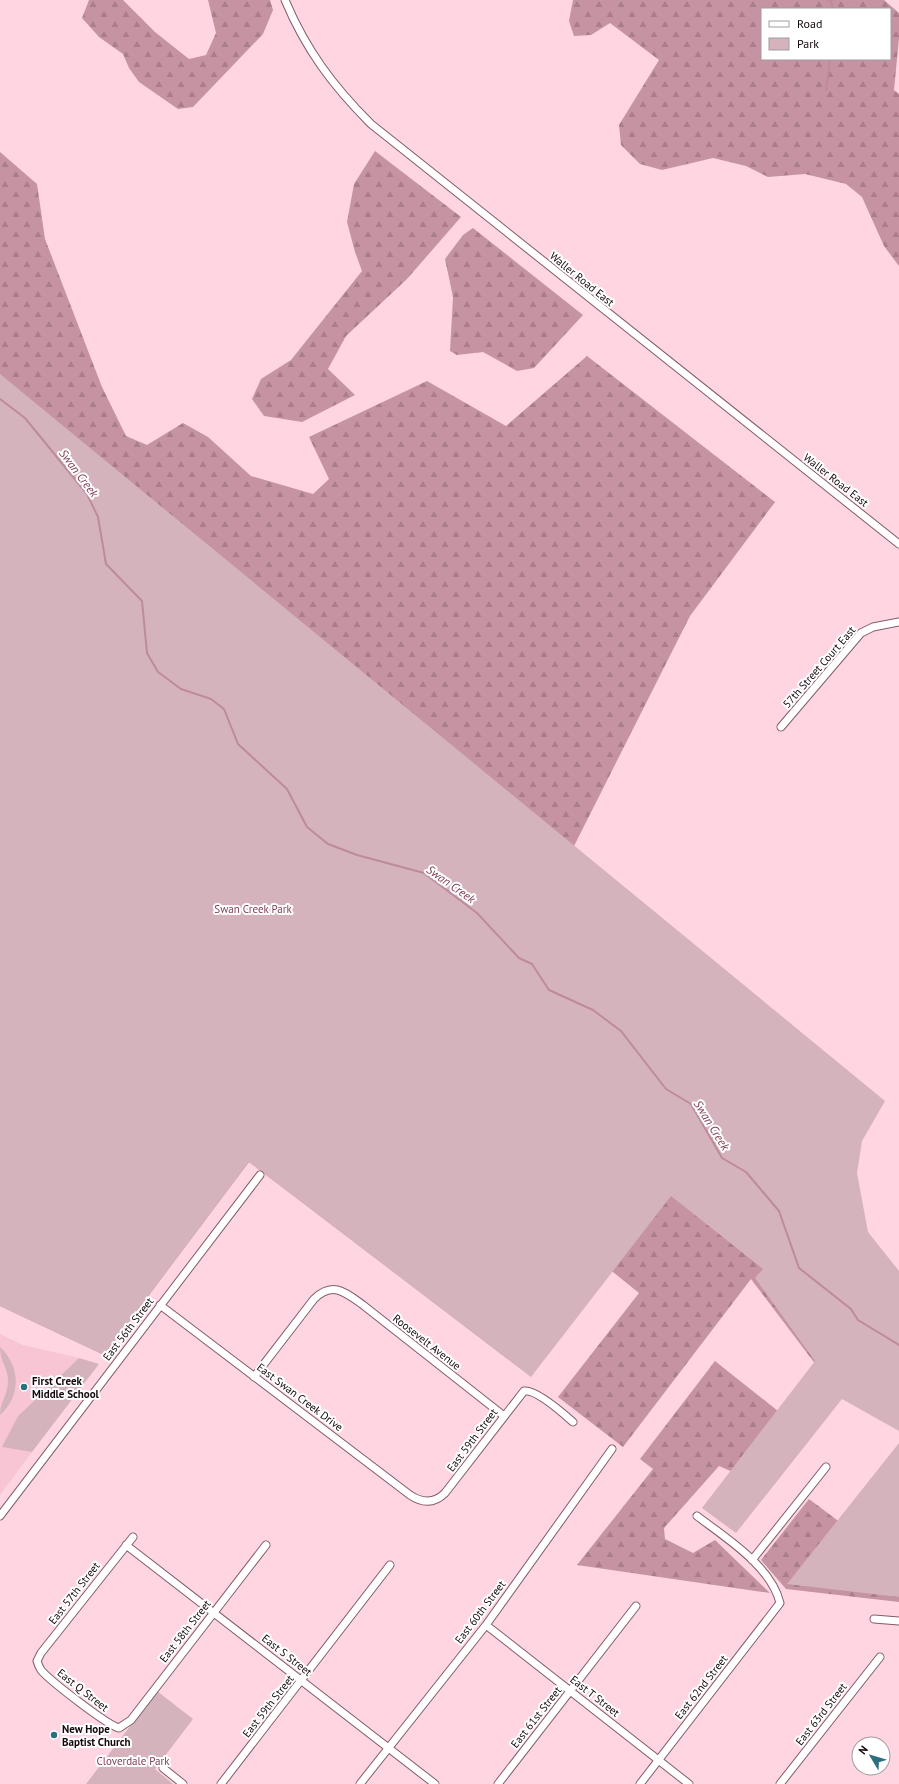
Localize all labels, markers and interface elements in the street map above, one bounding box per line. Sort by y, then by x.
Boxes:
legend [761,8,891,60]
text: Road [797,16,822,31]
text: Park [797,36,819,51]
street label: Waller Road East [547,249,617,309]
water label: Swan Creek [56,446,102,500]
street label: Waller Road East [801,450,872,510]
street label: 57th Street Court East [780,623,858,711]
water label: Swan Creek [424,862,479,907]
park label: Swan Creek Park [214,902,292,916]
water label: Swan Creek [691,1097,734,1153]
street label: East 56th Street [100,1294,156,1363]
street label: Roosevelt Avenue [390,1311,464,1373]
street label: East Swan Creek Drive [254,1360,346,1434]
place label: First Creek Middle School [32,1374,100,1401]
marker: First Creek Middle School [19,1382,29,1392]
street label: East 59th Street [444,1405,500,1474]
street label: East 57th Street [45,1559,103,1627]
street label: East 60th Street [452,1577,508,1646]
street label: East 58th Street [156,1597,214,1665]
street label: East S Street [259,1631,315,1679]
street label: East 62nd Street [672,1652,731,1722]
street label: East Q Street [55,1666,112,1715]
street label: East 59th Street [239,1672,297,1740]
street label: East T Street [567,1672,623,1720]
street label: East 63rd Street [792,1680,850,1748]
street label: East 61st Street [508,1683,564,1750]
place label: New Hope Baptist Church [62,1722,131,1749]
marker: New Hope Baptist Church [49,1730,59,1740]
north arrow [851,1736,891,1776]
text: N [855,1743,871,1757]
park label: Cloverdale Park [96,1754,170,1768]

